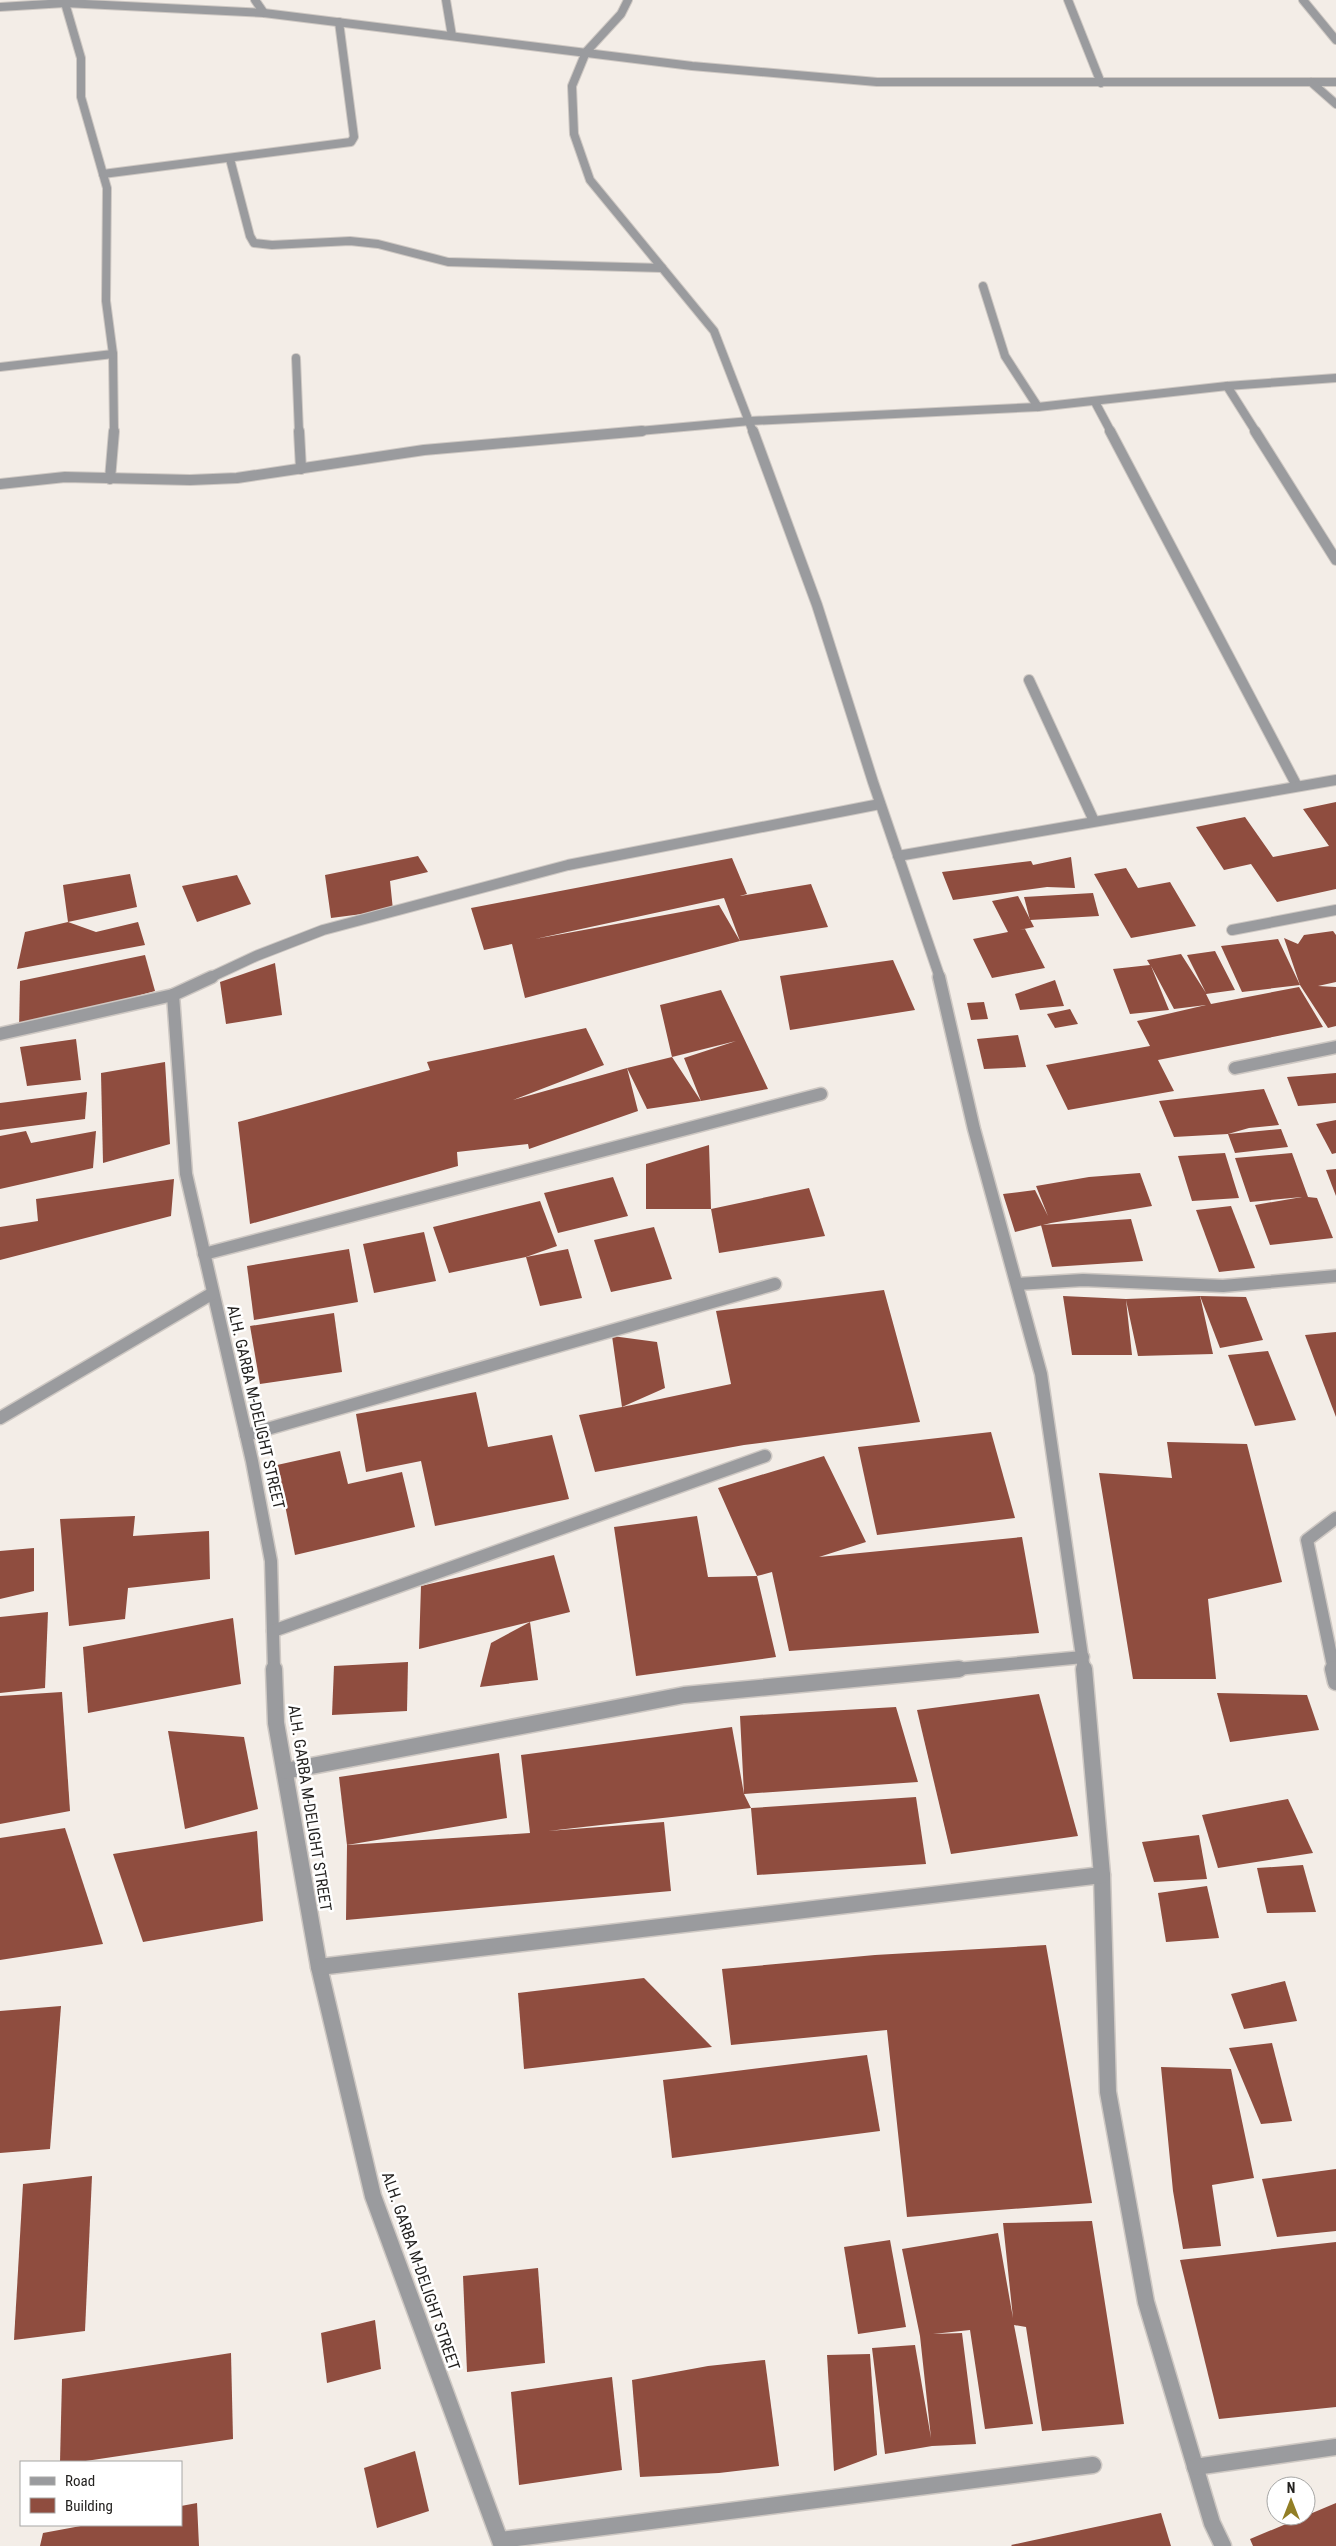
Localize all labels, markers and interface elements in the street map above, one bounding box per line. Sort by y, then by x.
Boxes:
street label: ALH. GARBA M-DELIGHT STREET [223,1303,289,1511]
street label: ALH. GARBA M-DELIGHT STREET [284,1704,336,1912]
street label: ALH. GARBA M-DELIGHT STREET [378,2169,464,2373]
legend [20,2461,182,2526]
text: Road [65,2472,95,2490]
north arrow [1266,2476,1316,2526]
text: N [1287,2480,1295,2496]
text: Building [65,2497,113,2515]

